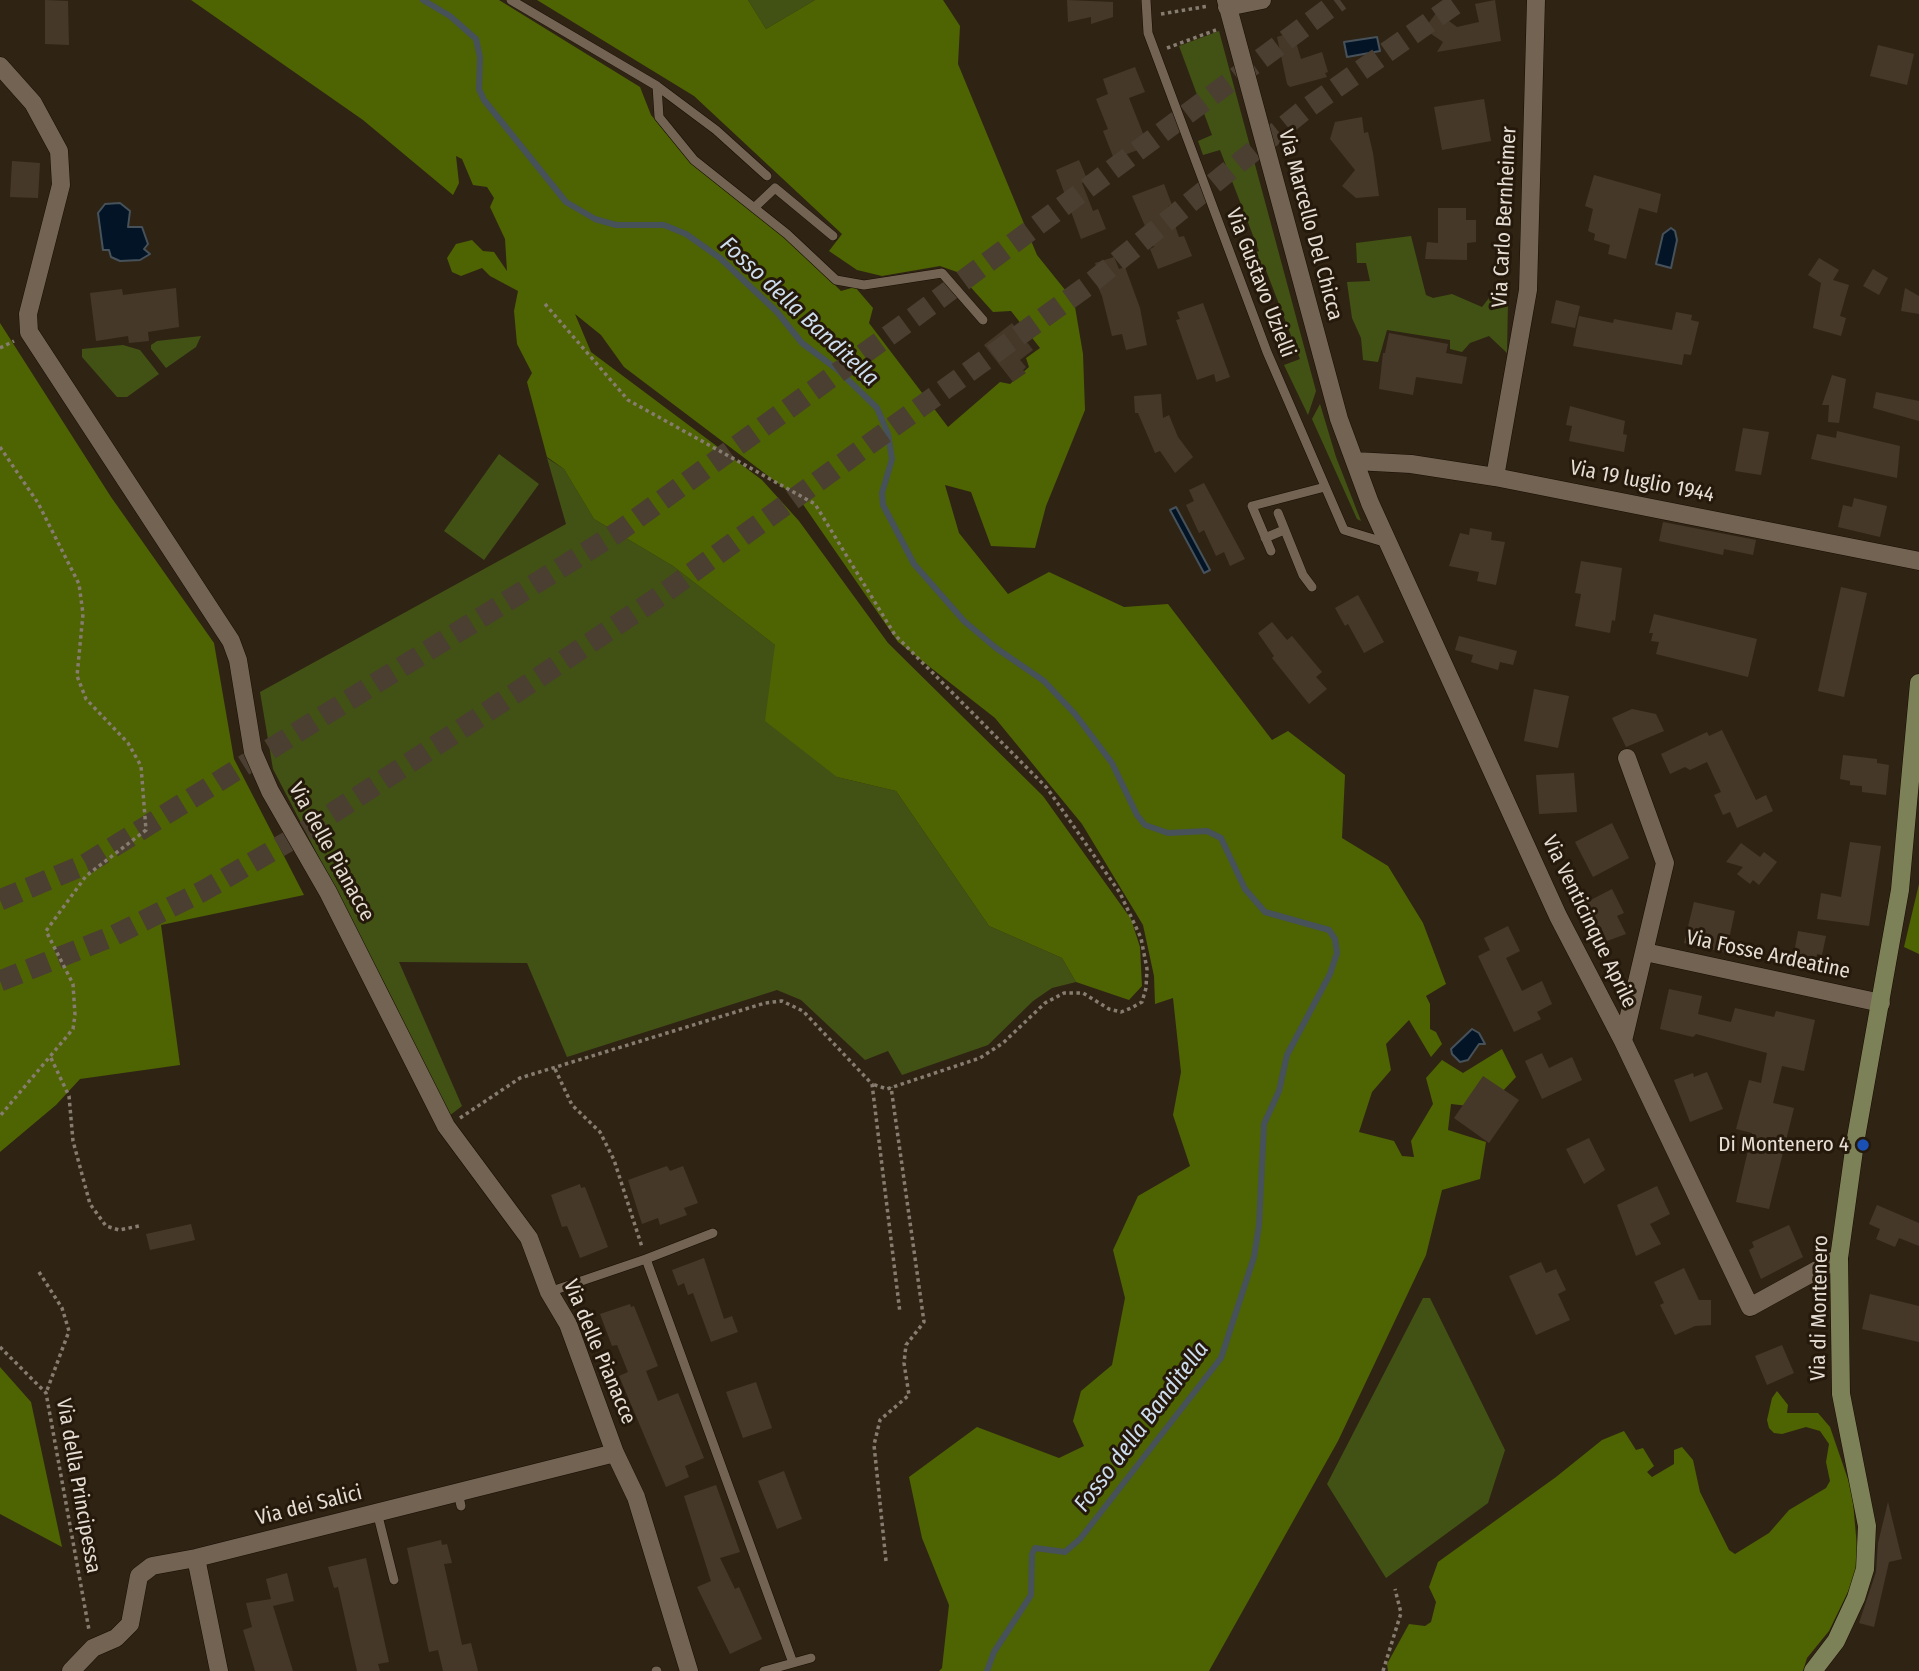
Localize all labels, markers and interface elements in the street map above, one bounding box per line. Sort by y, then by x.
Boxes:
street label: Via Carlo Bernheimer [1488,126,1522,308]
street label: Via Marcello Del Chicca [1272,127,1348,323]
street label: Via Gustavo Uzielli [1220,205,1300,361]
water label: Fosso della Banditella [714,231,884,393]
street label: Via 19 luglio 1944 [1568,456,1716,508]
street label: Via delle Pianacce [283,778,379,926]
street label: Via Venticinque Aprile [1536,832,1642,1012]
street label: Via Fosse Ardeatine [1684,925,1852,985]
place label: Di Montenero 4 [1718,1132,1849,1158]
marker: Di Montenero 4 [1855,1137,1871,1153]
street label: Via di Montenero [1806,1235,1834,1381]
street label: Via delle Pianacce [557,1276,641,1428]
water label: Fosso della Banditella [1069,1336,1215,1518]
street label: Via della Principessa [50,1397,106,1575]
street label: Via dei Salici [253,1481,365,1531]

